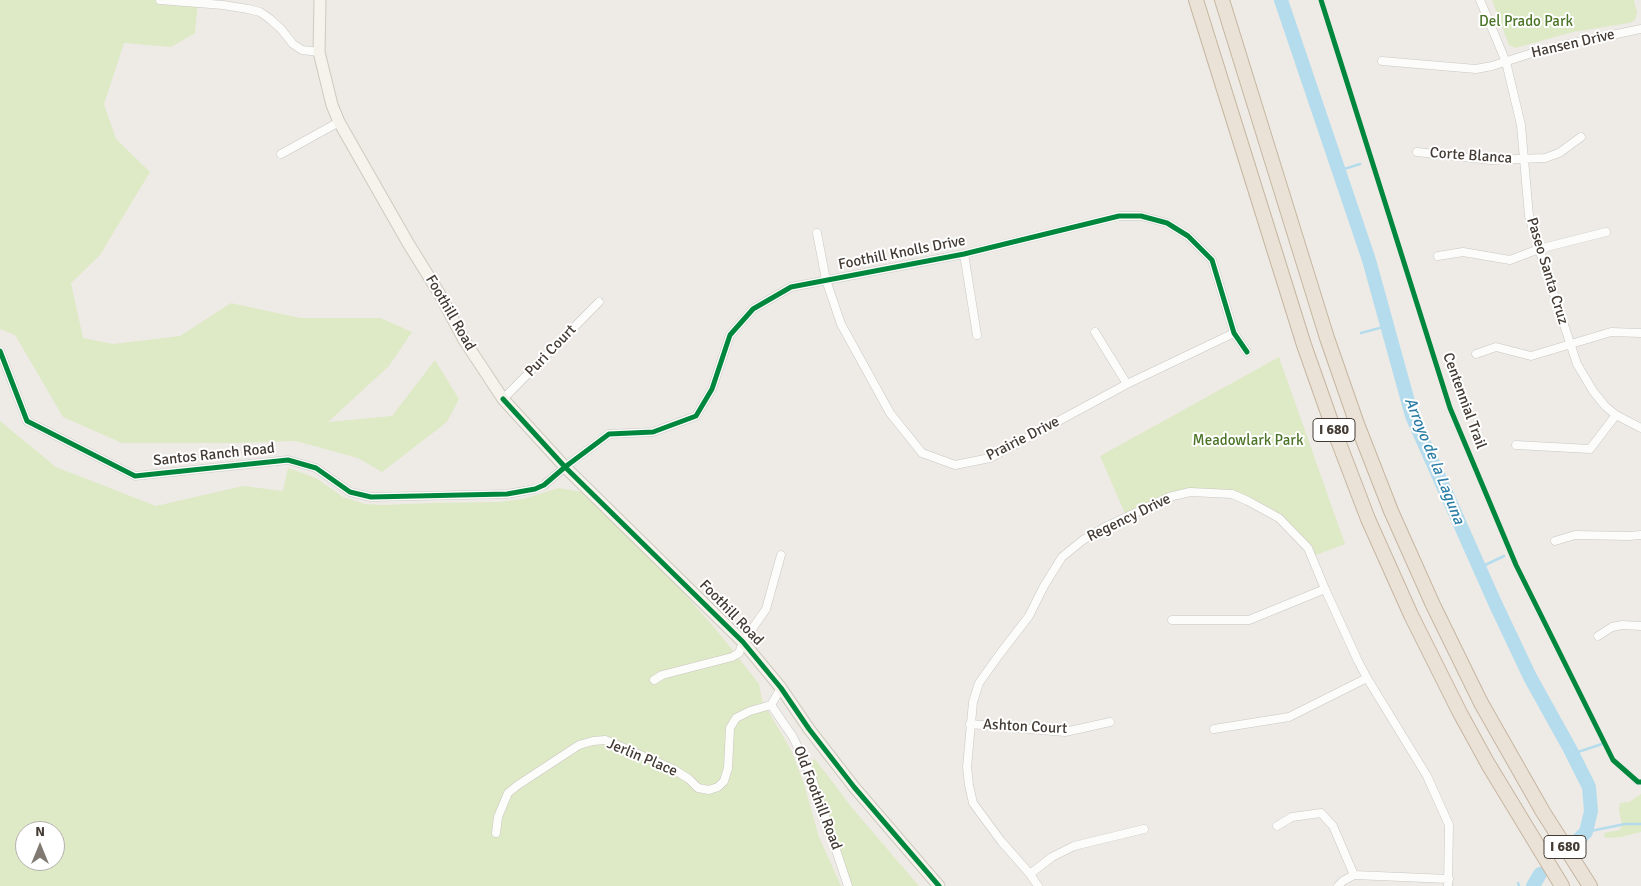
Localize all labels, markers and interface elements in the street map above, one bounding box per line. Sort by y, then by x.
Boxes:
park label: Del Prado Park [1479,13,1573,31]
street label: Hansen Drive [1530,26,1616,62]
street label: Corte Blanca [1429,144,1513,168]
street label: Paseo Santa Cruz [1522,215,1572,327]
street label: Foothill Knolls Drive [837,232,967,274]
street label: Foothill Road [421,272,479,354]
street label: Puri Court [522,321,580,381]
street label: Centennial Trail [1438,350,1490,452]
water label: Arroyo de la Laguna [1400,395,1468,527]
street label: Prairie Drive [983,413,1063,465]
road number: I 680 [1313,418,1355,442]
park label: Meadowlark Park [1193,432,1303,450]
street label: Santos Ranch Road [152,440,276,470]
street label: Regency Drive [1084,490,1174,546]
street label: Foothill Road [695,576,767,650]
street label: Ashton Court [982,716,1068,738]
street label: Jerlin Place [604,735,680,781]
street label: Old Foothill Road [789,744,845,852]
north arrow [15,821,65,871]
text: N [35,823,45,840]
road number: I 680 [1544,836,1586,859]

